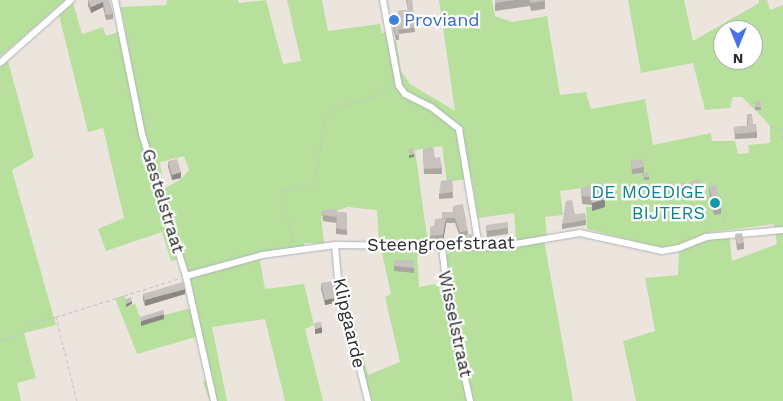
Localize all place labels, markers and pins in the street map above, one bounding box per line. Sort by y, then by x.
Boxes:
place label: Proviand [404,9,480,31]
marker: Proviand [388,14,400,26]
place label: DE MOEDIGE BIJTERS [591,182,705,224]
marker: DE MOEDIGE BIJTERS [709,197,721,209]

